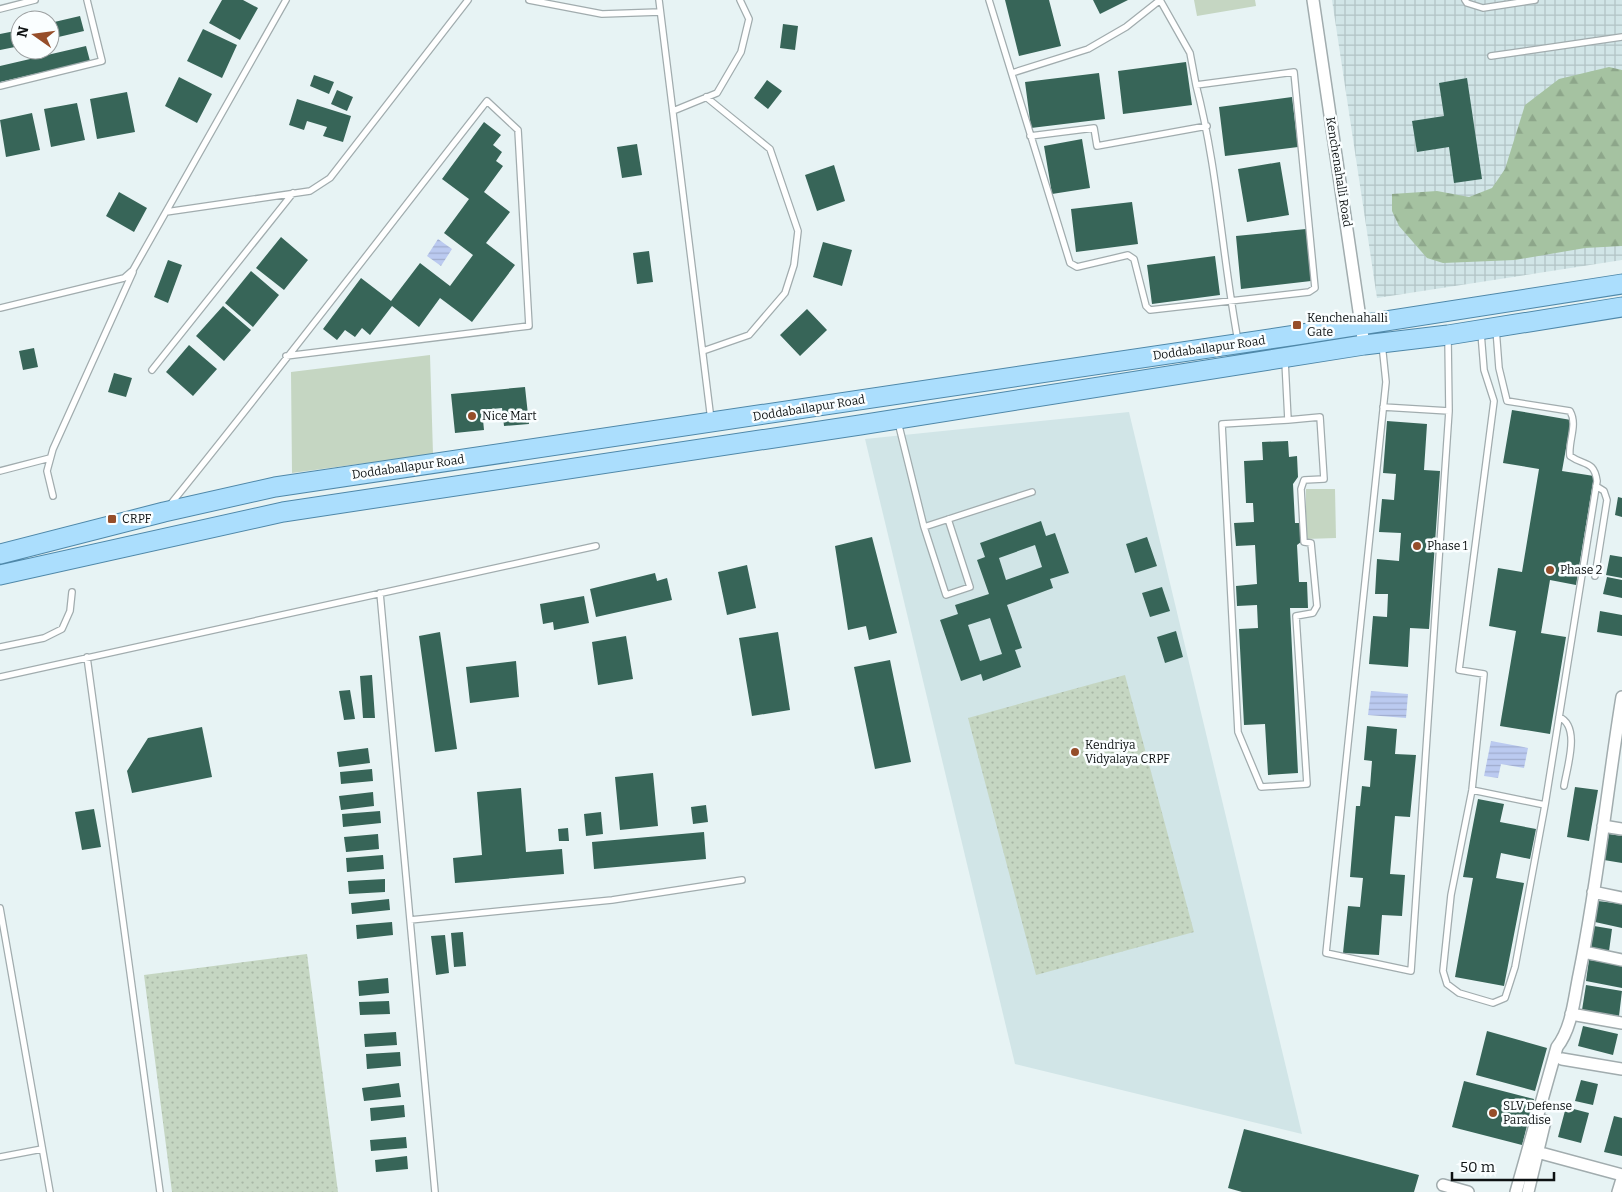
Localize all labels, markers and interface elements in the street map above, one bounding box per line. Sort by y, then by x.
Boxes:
north arrow [10,10,60,60]
text: N [13,24,32,39]
street label: Kenchenahalli Road [1323,116,1355,228]
place label: Kenchenahalli Gate [1307,311,1388,339]
marker: Kenchenahalli Gate [1291,319,1303,331]
street label: Doddaballapur Road [1152,333,1266,363]
street label: Doddaballapur Road [752,392,866,424]
place label: Nice Mart [482,409,537,423]
marker: Nice Mart [466,410,478,422]
street label: Doddaballapur Road [351,452,465,482]
place label: CRPF [122,512,152,526]
marker: CRPF [106,513,118,525]
place label: Phase 1 [1427,539,1468,553]
marker: Phase 1 [1411,540,1423,552]
place label: Phase 2 [1560,563,1602,577]
marker: Phase 2 [1544,564,1556,576]
place label: Kendriya Vidyalaya CRPF [1085,738,1170,766]
marker: Kendriya Vidyalaya CRPF [1069,746,1081,758]
place label: SLV Defense Paradise [1503,1099,1572,1127]
marker: SLV Defense Paradise [1487,1107,1499,1119]
scale bar [1452,1150,1554,1182]
text: 50 m [1460,1158,1496,1176]

